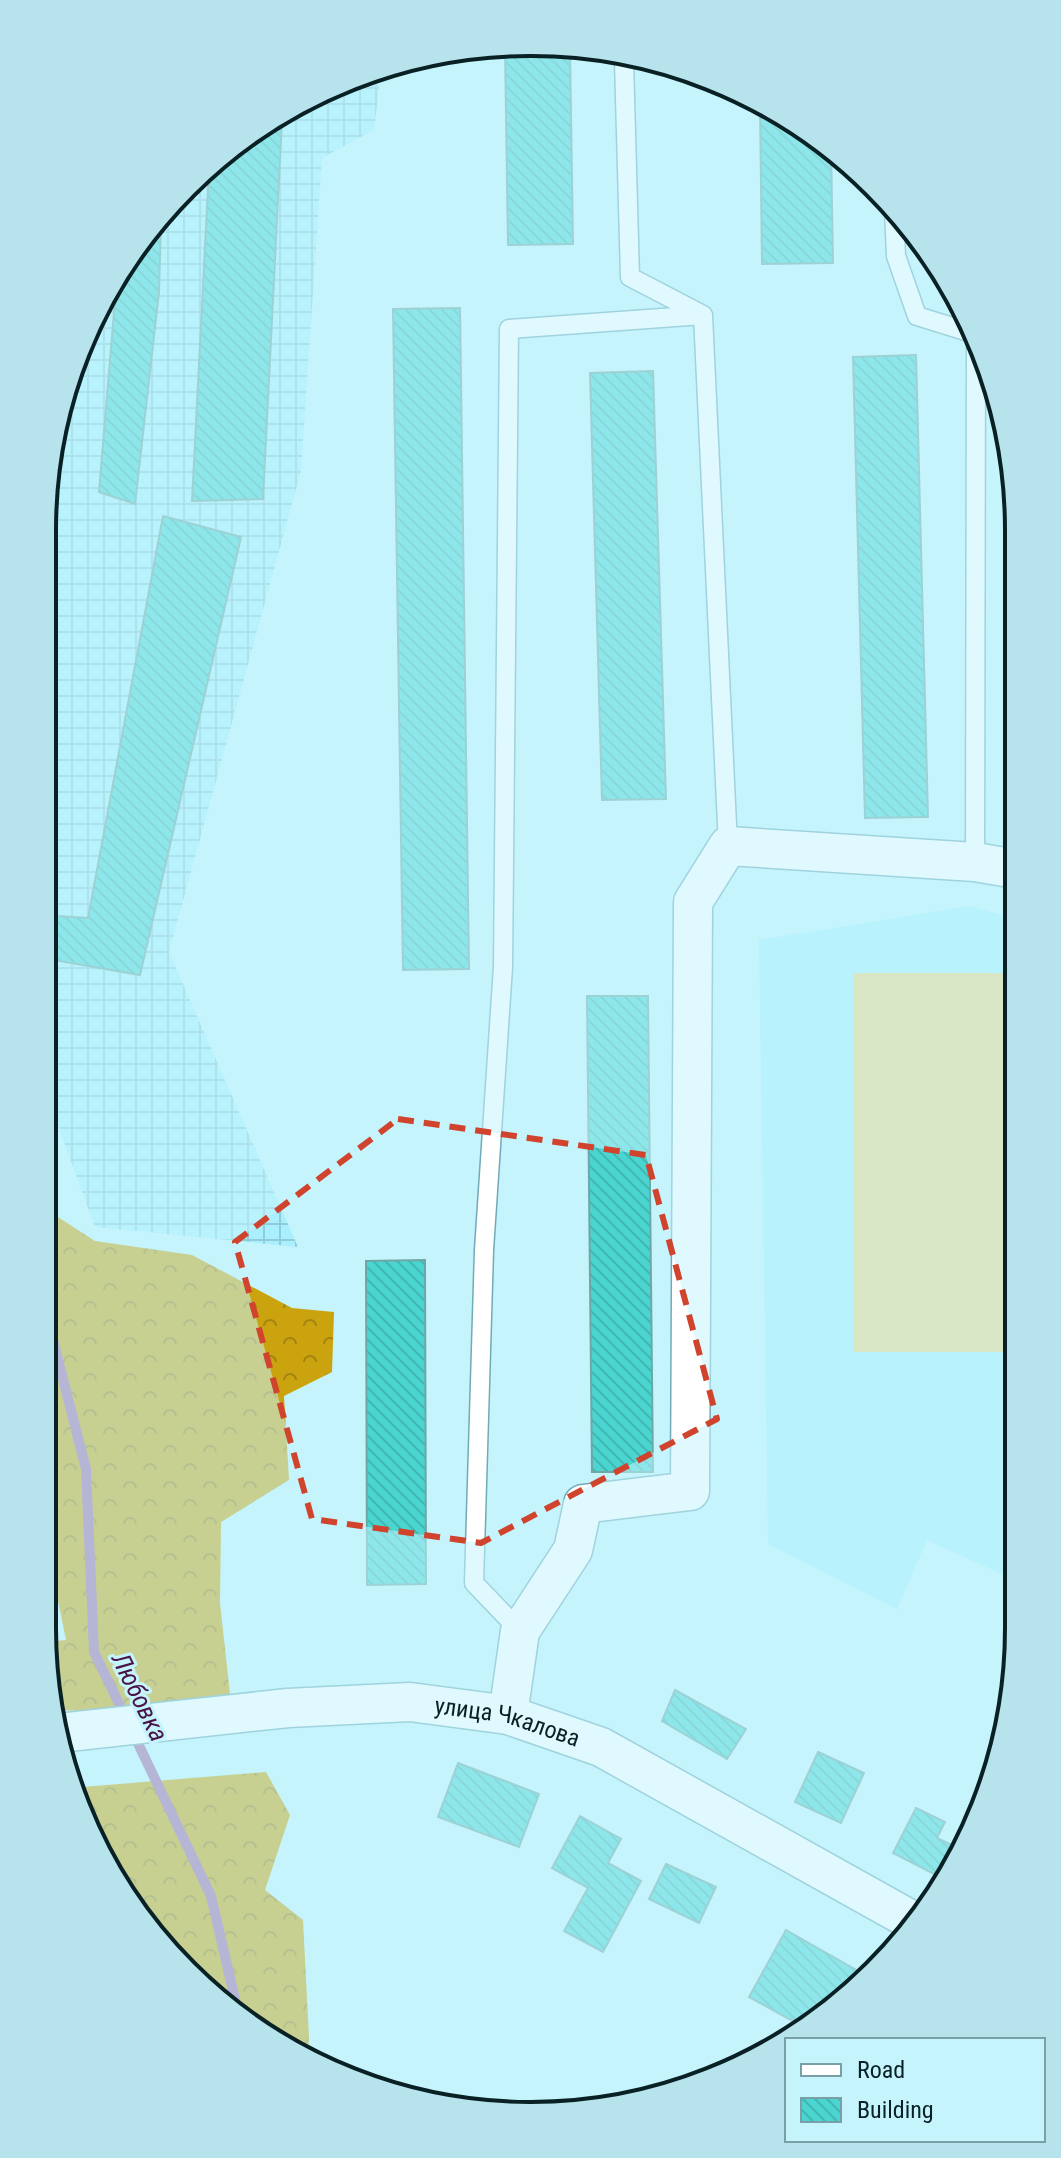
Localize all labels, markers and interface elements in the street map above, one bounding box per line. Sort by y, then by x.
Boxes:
water label: Любовка [105,1647,174,1746]
street label: улица Чкалова [433,1691,584,1753]
legend [785,2038,1045,2142]
text: Road [857,2056,905,2084]
text: Building [857,2096,934,2124]

